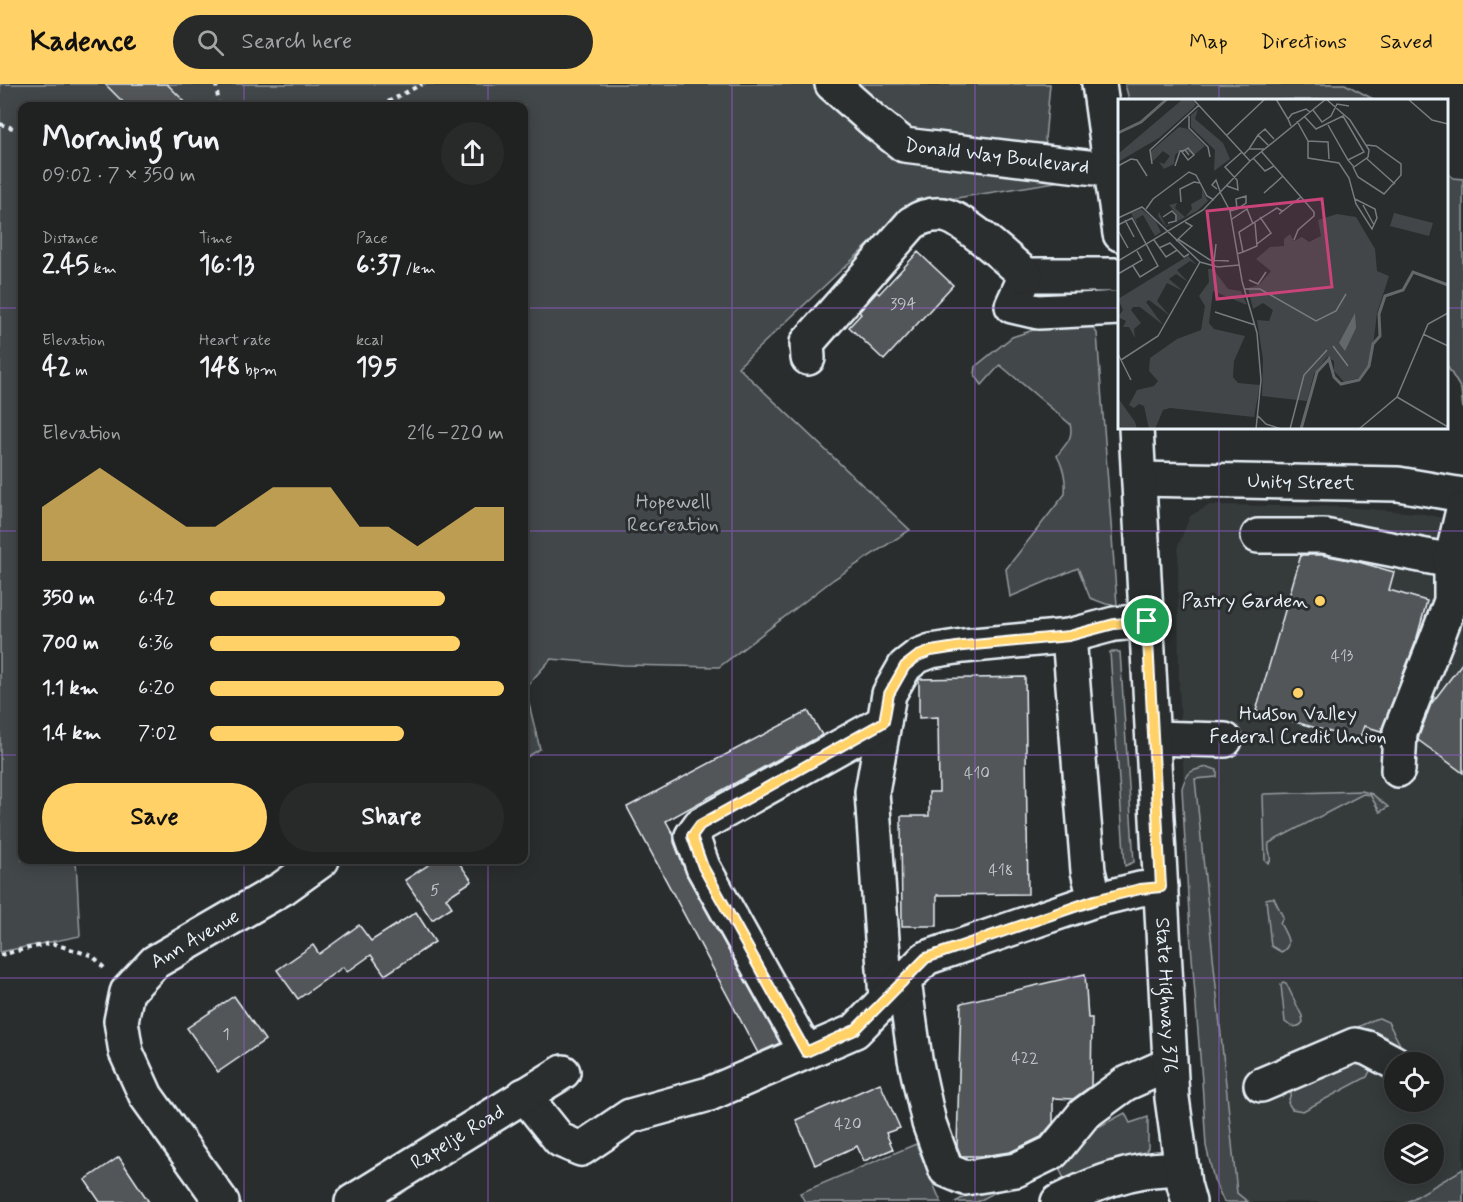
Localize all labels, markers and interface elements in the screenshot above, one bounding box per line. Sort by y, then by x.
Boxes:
search box [173,15,593,69]
text: Kadence [30,24,137,61]
icon: search [194,26,227,59]
text: Search here [242,28,352,56]
text: Map [1189,28,1228,56]
text: Directions [1261,28,1347,56]
text: Saved [1380,28,1433,56]
inset map [1118,99,1448,429]
text: Morning run [42,117,220,161]
button: share [441,122,504,185]
street label: Donald Way Boulevard [903,132,1091,181]
text: 09:02 · 7 × 350 m [42,162,196,189]
text: Distance [42,228,98,249]
text: Time [199,228,233,249]
text: Pace [356,228,388,249]
text: 2.45 [42,249,89,283]
text: 16:13 [199,249,255,283]
text: 6:37 [356,249,401,283]
text: km [89,258,117,279]
text: /km [401,258,436,279]
house number: 394 [890,294,916,315]
text: Elevation [42,330,105,351]
text: Heart rate [199,330,271,351]
text: kcal [356,330,383,351]
text: 42 [42,351,71,385]
text: 148 [199,351,240,385]
text: 195 [356,351,398,385]
text: m [71,360,88,381]
text: bpm [240,360,277,381]
text: Elevation [42,420,121,447]
text: 216–220 m [407,420,504,447]
street label: Unity Street [1247,468,1355,497]
park label: Hopewell Recreation [627,489,719,539]
text: 350 m [42,585,95,612]
text: 6:42 [138,585,176,612]
place label: Pastry Garden [1182,588,1308,615]
marker: Pastry Garden [1313,594,1327,608]
pin [1121,595,1172,646]
icon: arrive [1130,604,1163,637]
text: 700 m [42,630,99,657]
text: 6:36 [138,630,174,657]
house number: 413 [1331,646,1354,667]
text: 1.1 km [42,675,99,702]
text: 6:20 [138,675,175,702]
marker: Hudson Valley Federal Credit Union [1291,686,1305,700]
place label: Hudson Valley Federal Credit Union [1209,701,1387,751]
text: 1.4 km [42,720,101,747]
text: 7:02 [138,720,177,747]
house number: 410 [964,763,990,784]
button: Save [42,783,267,852]
button: Share [279,783,504,852]
house number: 418 [989,860,1013,881]
house number: 5 [430,880,440,901]
street label: Ann Avenue [146,903,244,975]
street label: State Highway 376 [1149,917,1184,1074]
house number: 1 [222,1024,230,1045]
house number: 422 [1011,1048,1039,1069]
map controls [1384,1052,1444,1184]
button: locate [1384,1052,1444,1112]
street label: Rapelje Road [406,1098,509,1176]
house number: 420 [834,1114,862,1135]
button: layers [1384,1124,1444,1184]

